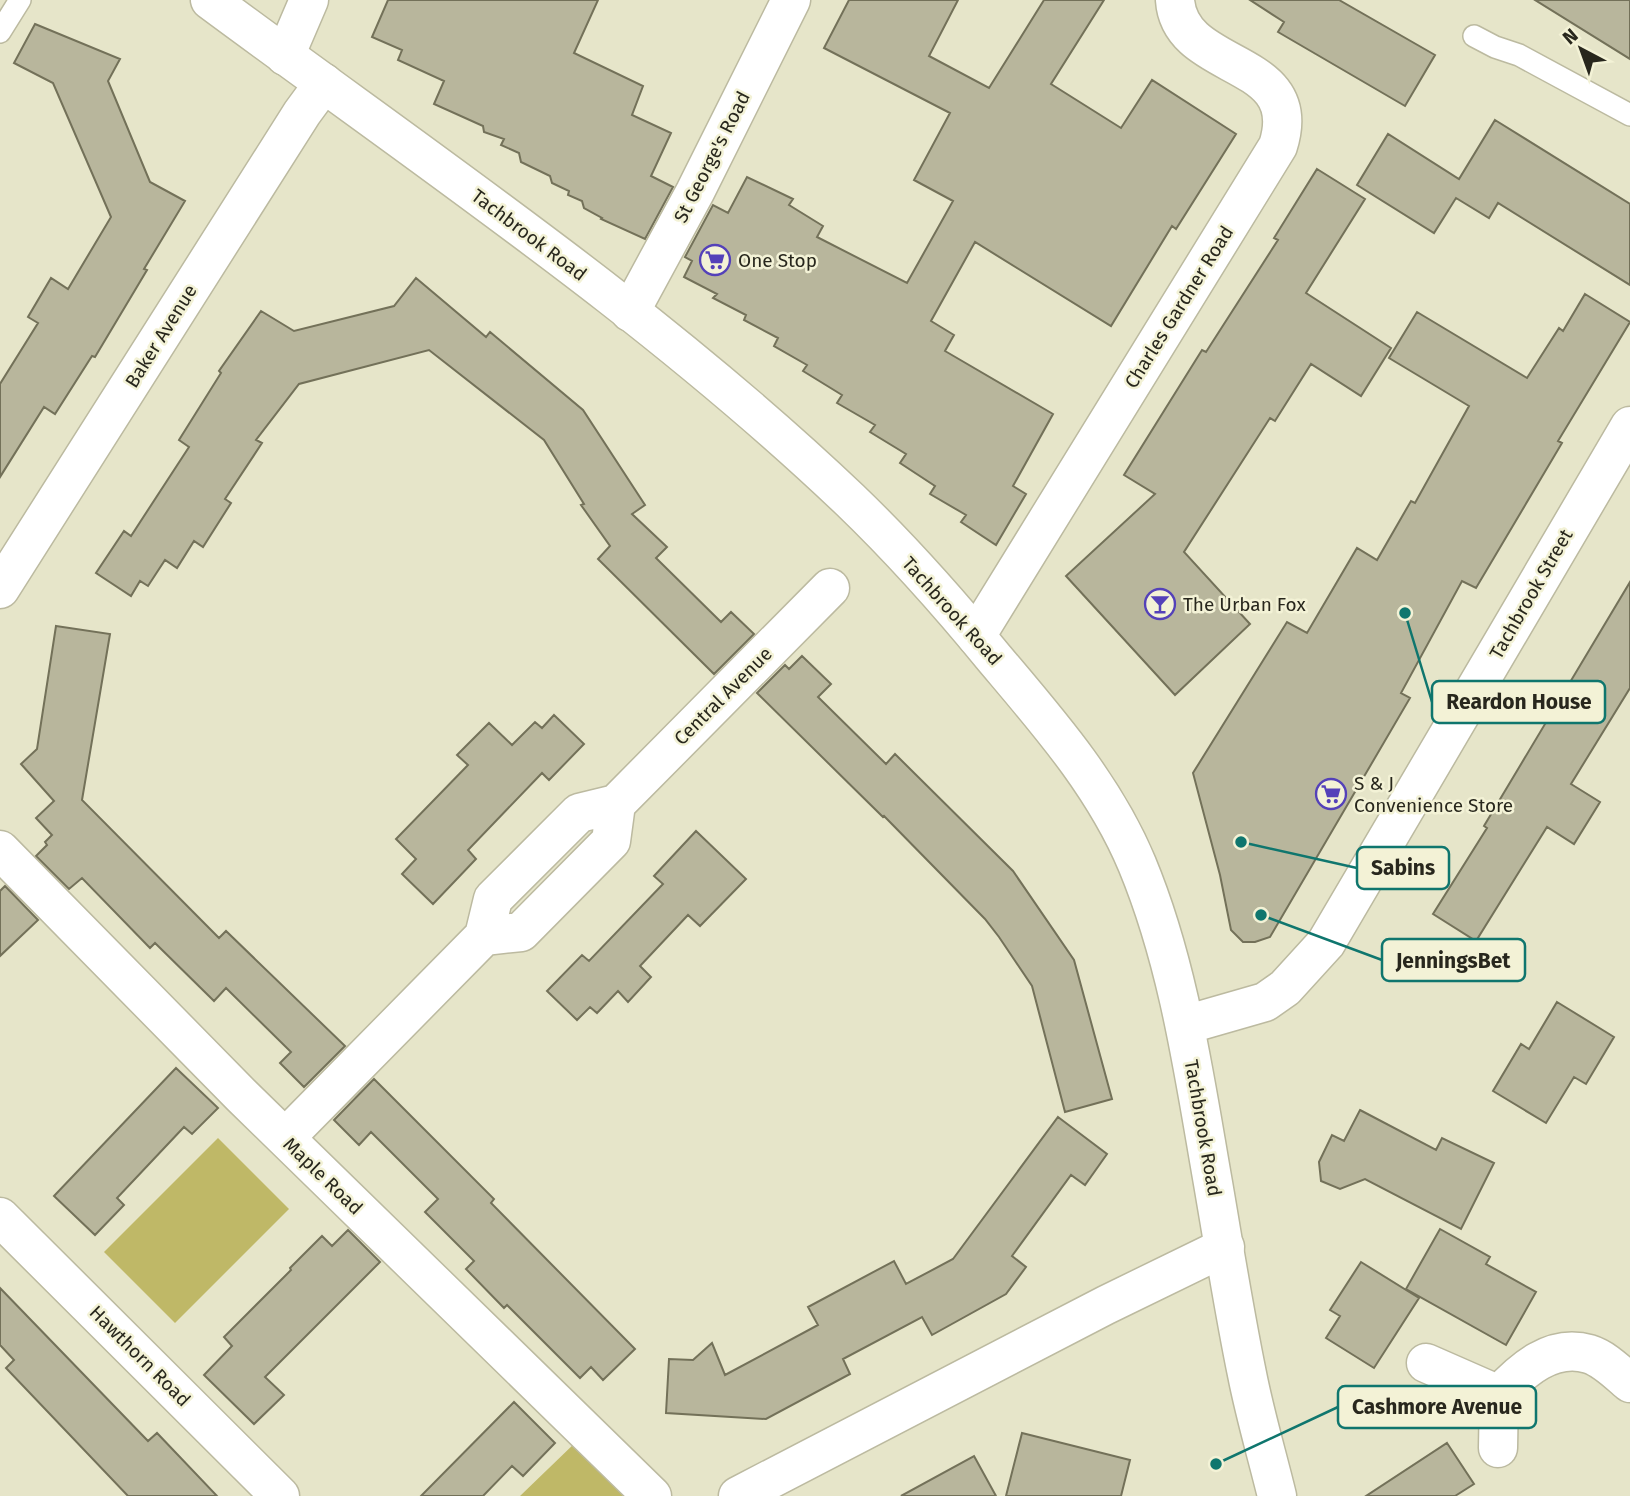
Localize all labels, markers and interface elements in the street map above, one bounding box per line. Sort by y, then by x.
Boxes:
north arrow [1546,14,1616,84]
text: N [1558,24,1582,49]
street label: St George's Road [669,88,755,226]
street label: Tachbrook Road [467,184,591,286]
street label: Charles Gardner Road [1120,222,1238,392]
supermarket icon: One Stop [698,243,732,277]
place label: One Stop [738,249,817,272]
street label: Baker Avenue [120,280,202,392]
street label: Tachbrook Street [1485,525,1578,663]
street label: Tachbrook Road [897,552,1007,670]
bar icon: The Urban Fox [1143,587,1177,621]
place label: The Urban Fox [1183,593,1306,616]
street label: Central Avenue [669,642,777,750]
callout: Reardon House [1432,681,1605,723]
text: Reardon House [1446,689,1592,715]
place label: S & J Convenience Store [1354,772,1513,817]
supermarket icon: S & J Convenience Store [1314,777,1348,811]
callout: Sabins [1357,847,1449,889]
text: Sabins [1371,855,1435,881]
callout: JenningsBet [1382,939,1525,981]
text: JenningsBet [1395,948,1511,974]
street label: Tachbrook Road [1180,1058,1226,1198]
street label: Maple Road [279,1133,367,1219]
street label: Hawthorn Road [85,1301,195,1411]
callout: Cashmore Avenue [1338,1386,1536,1428]
text: Cashmore Avenue [1352,1394,1522,1420]

